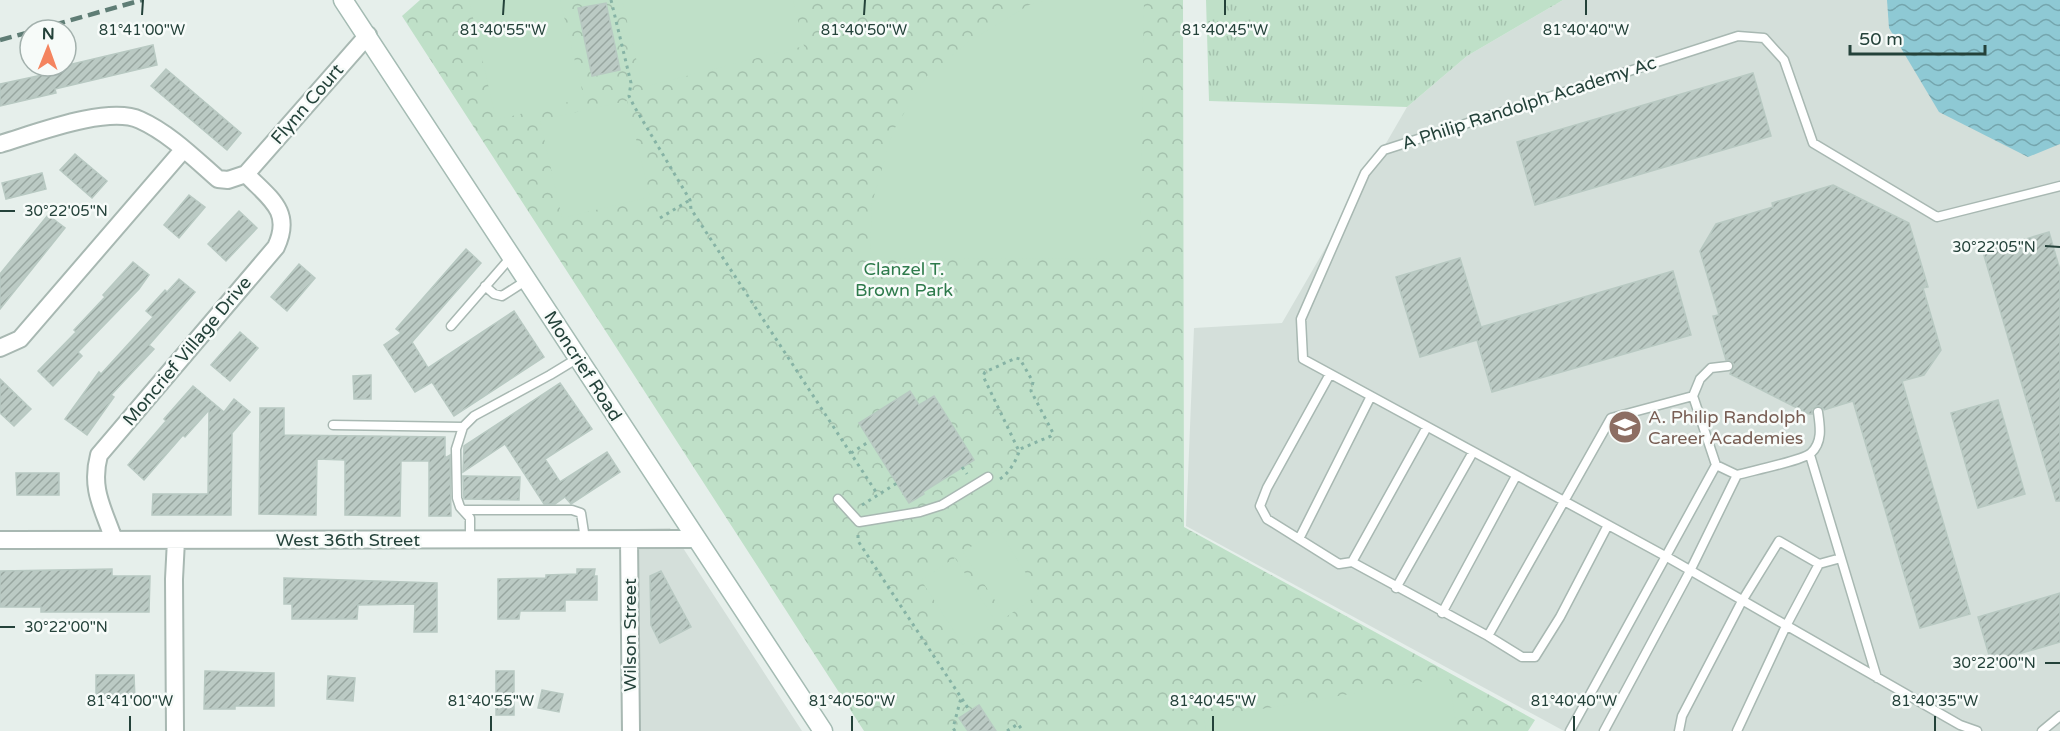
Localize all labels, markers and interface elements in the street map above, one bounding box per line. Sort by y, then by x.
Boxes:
north arrow [18,18,78,78]
scale bar [1850,18,1985,56]
text: 81°41'00"W [99,21,185,39]
text: 81°40'55"W [460,21,546,39]
text: 81°40'50"W [821,21,907,39]
text: 81°40'45"W [1182,21,1268,39]
text: 81°40'40"W [1543,21,1629,39]
text: N [42,24,55,44]
text: 50 m [1859,28,1903,50]
street label: A Philip Randolph Academy Ac [1399,51,1659,155]
street label: Flynn Court [266,59,348,149]
text: 30°22'05"N [24,202,108,220]
text: 30°22'05"N [1952,238,2036,256]
park label: Clanzel T. Brown Park [855,258,953,301]
street label: Moncrief Village Drive [118,272,256,430]
street label: Moncrief Road [539,307,627,425]
place label: A. Philip Randolph Career Academies [1648,406,1806,449]
school or university icon: A. Philip Randolph Career Academies [1607,409,1643,445]
street label: West 36th Street [276,529,420,551]
street label: Wilson Street [619,578,641,692]
text: 30°22'00"N [24,618,108,636]
text: 30°22'00"N [1952,654,2036,672]
text: 81°41'00"W [87,692,173,710]
text: 81°40'55"W [448,692,534,710]
text: 81°40'50"W [809,692,895,710]
text: 81°40'45"W [1170,692,1256,710]
text: 81°40'40"W [1531,692,1617,710]
text: 81°40'35"W [1892,692,1978,710]

